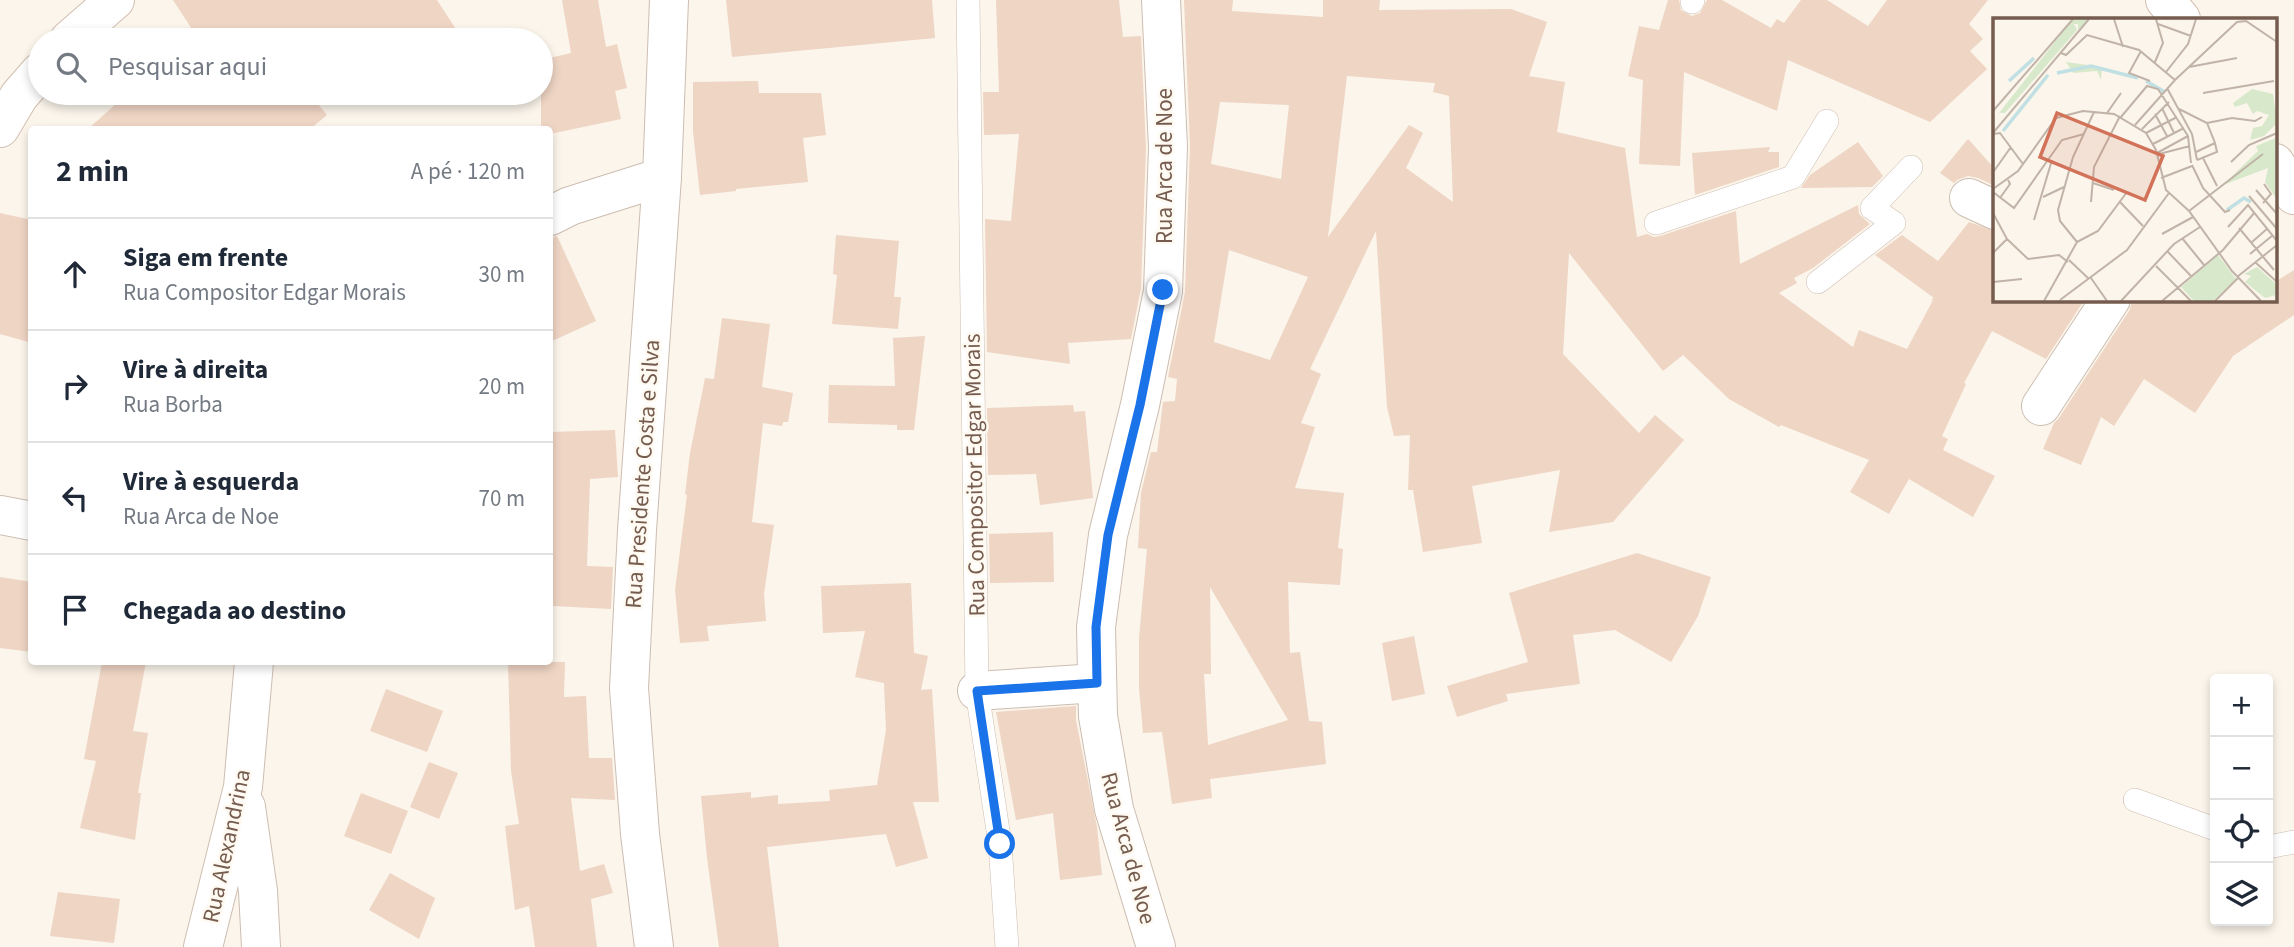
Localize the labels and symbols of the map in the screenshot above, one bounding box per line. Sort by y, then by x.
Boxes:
inset map [1993,18,2276,301]
street label: Rua Arca de Noe [1148,88,1181,244]
route end [1147,274,1178,305]
street label: Rua Compositor Edgar Morais [956,333,993,617]
street label: Rua Presidente Costa e Silva [617,339,668,610]
street label: Rua Alexandrina [194,766,259,926]
street label: Rua Arca de Noe [1092,769,1165,928]
route start [984,828,1015,859]

